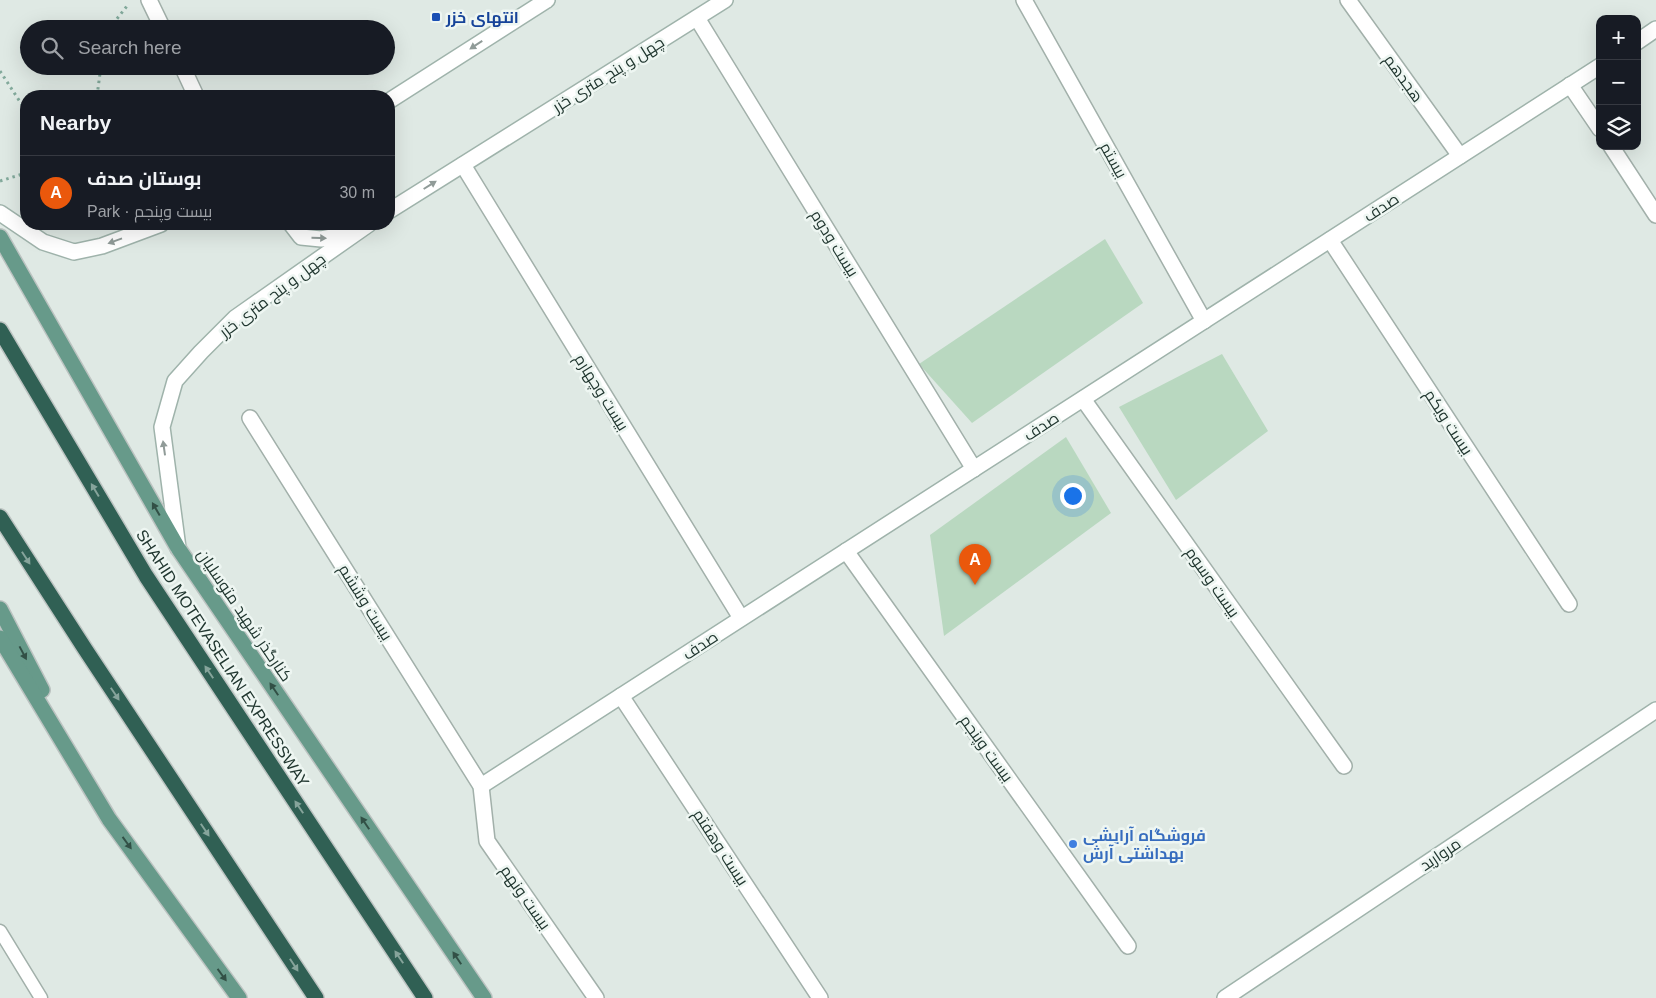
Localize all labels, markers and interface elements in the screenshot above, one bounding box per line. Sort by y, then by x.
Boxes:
place label: انتهای خزر [445,9,519,27]
marker: انتهای خزر [430,11,442,23]
map controls [1596,15,1641,150]
button: + [1596,15,1641,60]
search box [20,20,395,75]
street label: چهل و پنج متری خزر [549,33,669,119]
icon: search [38,34,66,62]
text: Search here [78,37,182,58]
one-way arrow [469,41,483,50]
street label: هجدهم [1378,51,1426,107]
button: − [1596,60,1641,105]
button: layers [1596,105,1641,150]
text: Nearby [40,111,111,134]
street label: بیستم [1094,140,1130,182]
text: بوستان صدف [87,168,201,189]
one-way arrow [423,181,437,190]
text: A [50,184,62,201]
text: 30 m [339,184,375,201]
street label: صدف [1361,190,1402,225]
text: Park · بیست وپنجم [87,203,212,220]
street label: بیست ودوم [805,207,862,281]
one-way arrow [311,234,327,242]
one-way arrow [107,237,122,245]
street label: چهل و پنج متری خزر [215,250,330,344]
street label: بیست وچهارم [569,351,632,435]
street label: بیست ویکم [1419,386,1476,460]
street label: صدف [1021,409,1062,444]
one-way arrow [160,439,168,455]
one-way arrow [90,483,99,496]
your location [1060,483,1086,509]
one-way arrow [151,503,160,516]
street label: SHAHID MOTEVASELIAN EXPRESSWAY [133,527,312,790]
pin: A [959,544,991,585]
street label: بیست وسوم [1180,544,1243,622]
street label: کنارگذر شهید متوسلیان [192,546,295,686]
one-way arrow [22,551,31,565]
street label: بیست وششم [333,561,396,645]
street label: صدف [680,628,721,663]
one-way arrow [18,646,27,659]
one-way arrow [205,665,214,678]
one-way arrow [269,682,279,696]
one-way arrow [110,687,120,701]
street label: بیست وپنجم [954,712,1016,787]
one-way arrow [294,801,304,814]
street label: بیست وهفتم [687,806,751,890]
one-way arrow [360,817,370,830]
one-way arrow [200,823,210,836]
place label: فروشگاه آرایشی بهداشتی آرش [1083,826,1206,863]
street label: مروارید [1417,835,1464,875]
one-way arrow [122,836,132,850]
marker: فروشگاه آرایشی بهداشتی آرش [1067,838,1079,850]
street label: بیست ونهم [495,862,554,934]
one-way arrow [394,951,403,964]
one-way arrow [452,951,461,964]
one-way arrow [290,958,299,972]
one-way arrow [217,968,228,981]

